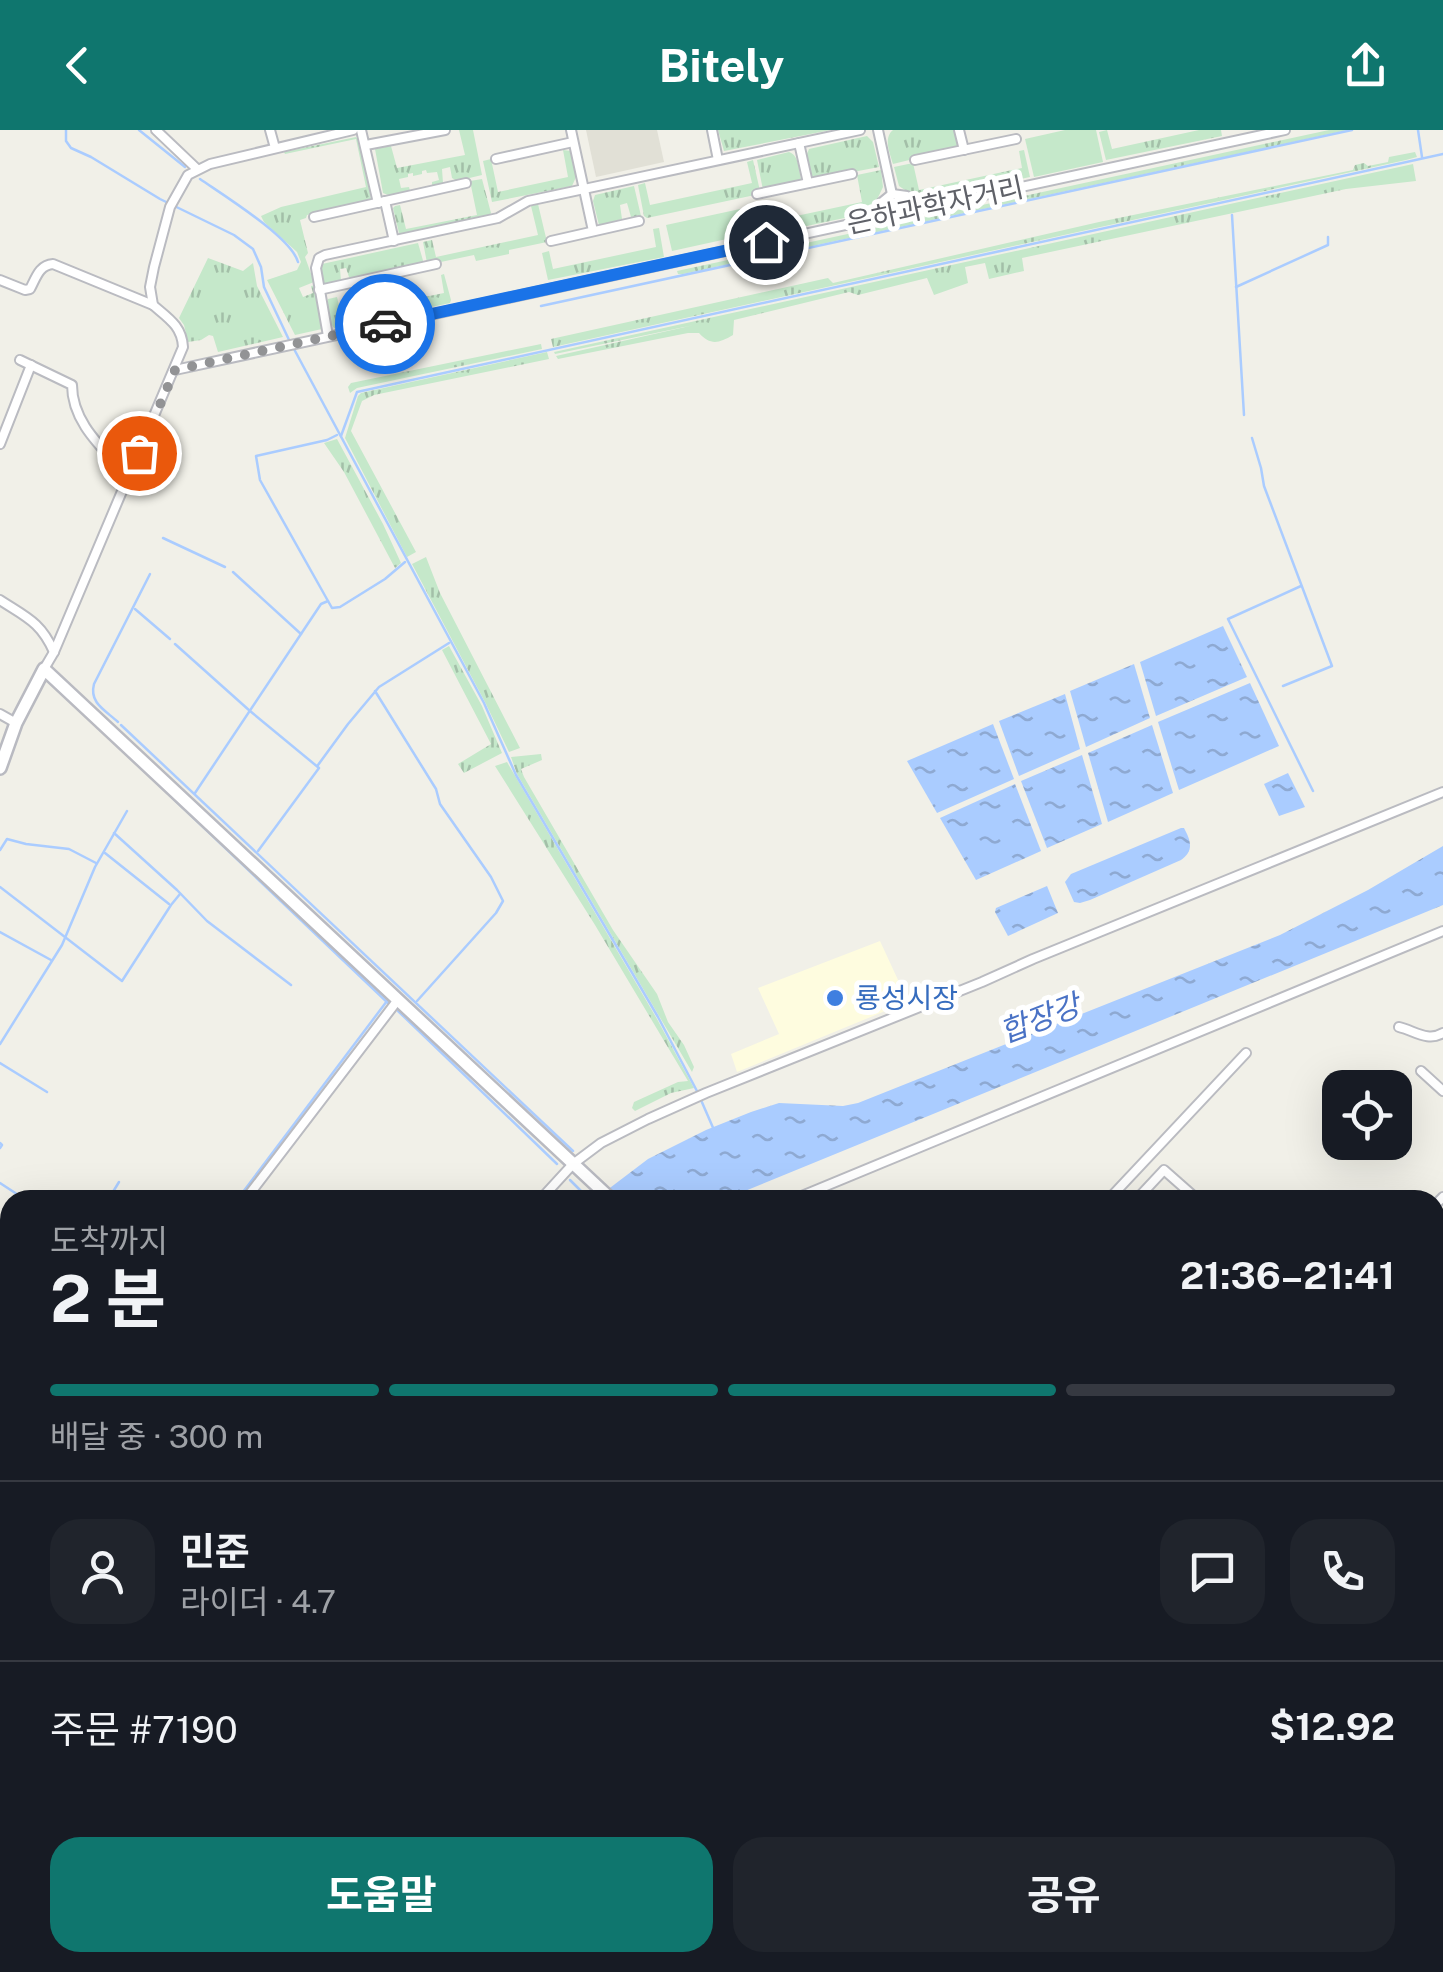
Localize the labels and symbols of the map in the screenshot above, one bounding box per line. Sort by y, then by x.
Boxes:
street label: 은하과학자거리 [843,170,1027,239]
pin [724,200,809,285]
courier [335,274,435,374]
pin [97,411,182,496]
place label: 룡성시장 [855,981,958,1014]
water label: 합장강 [995,985,1088,1050]
marker: 룡성시장 [824,987,846,1009]

